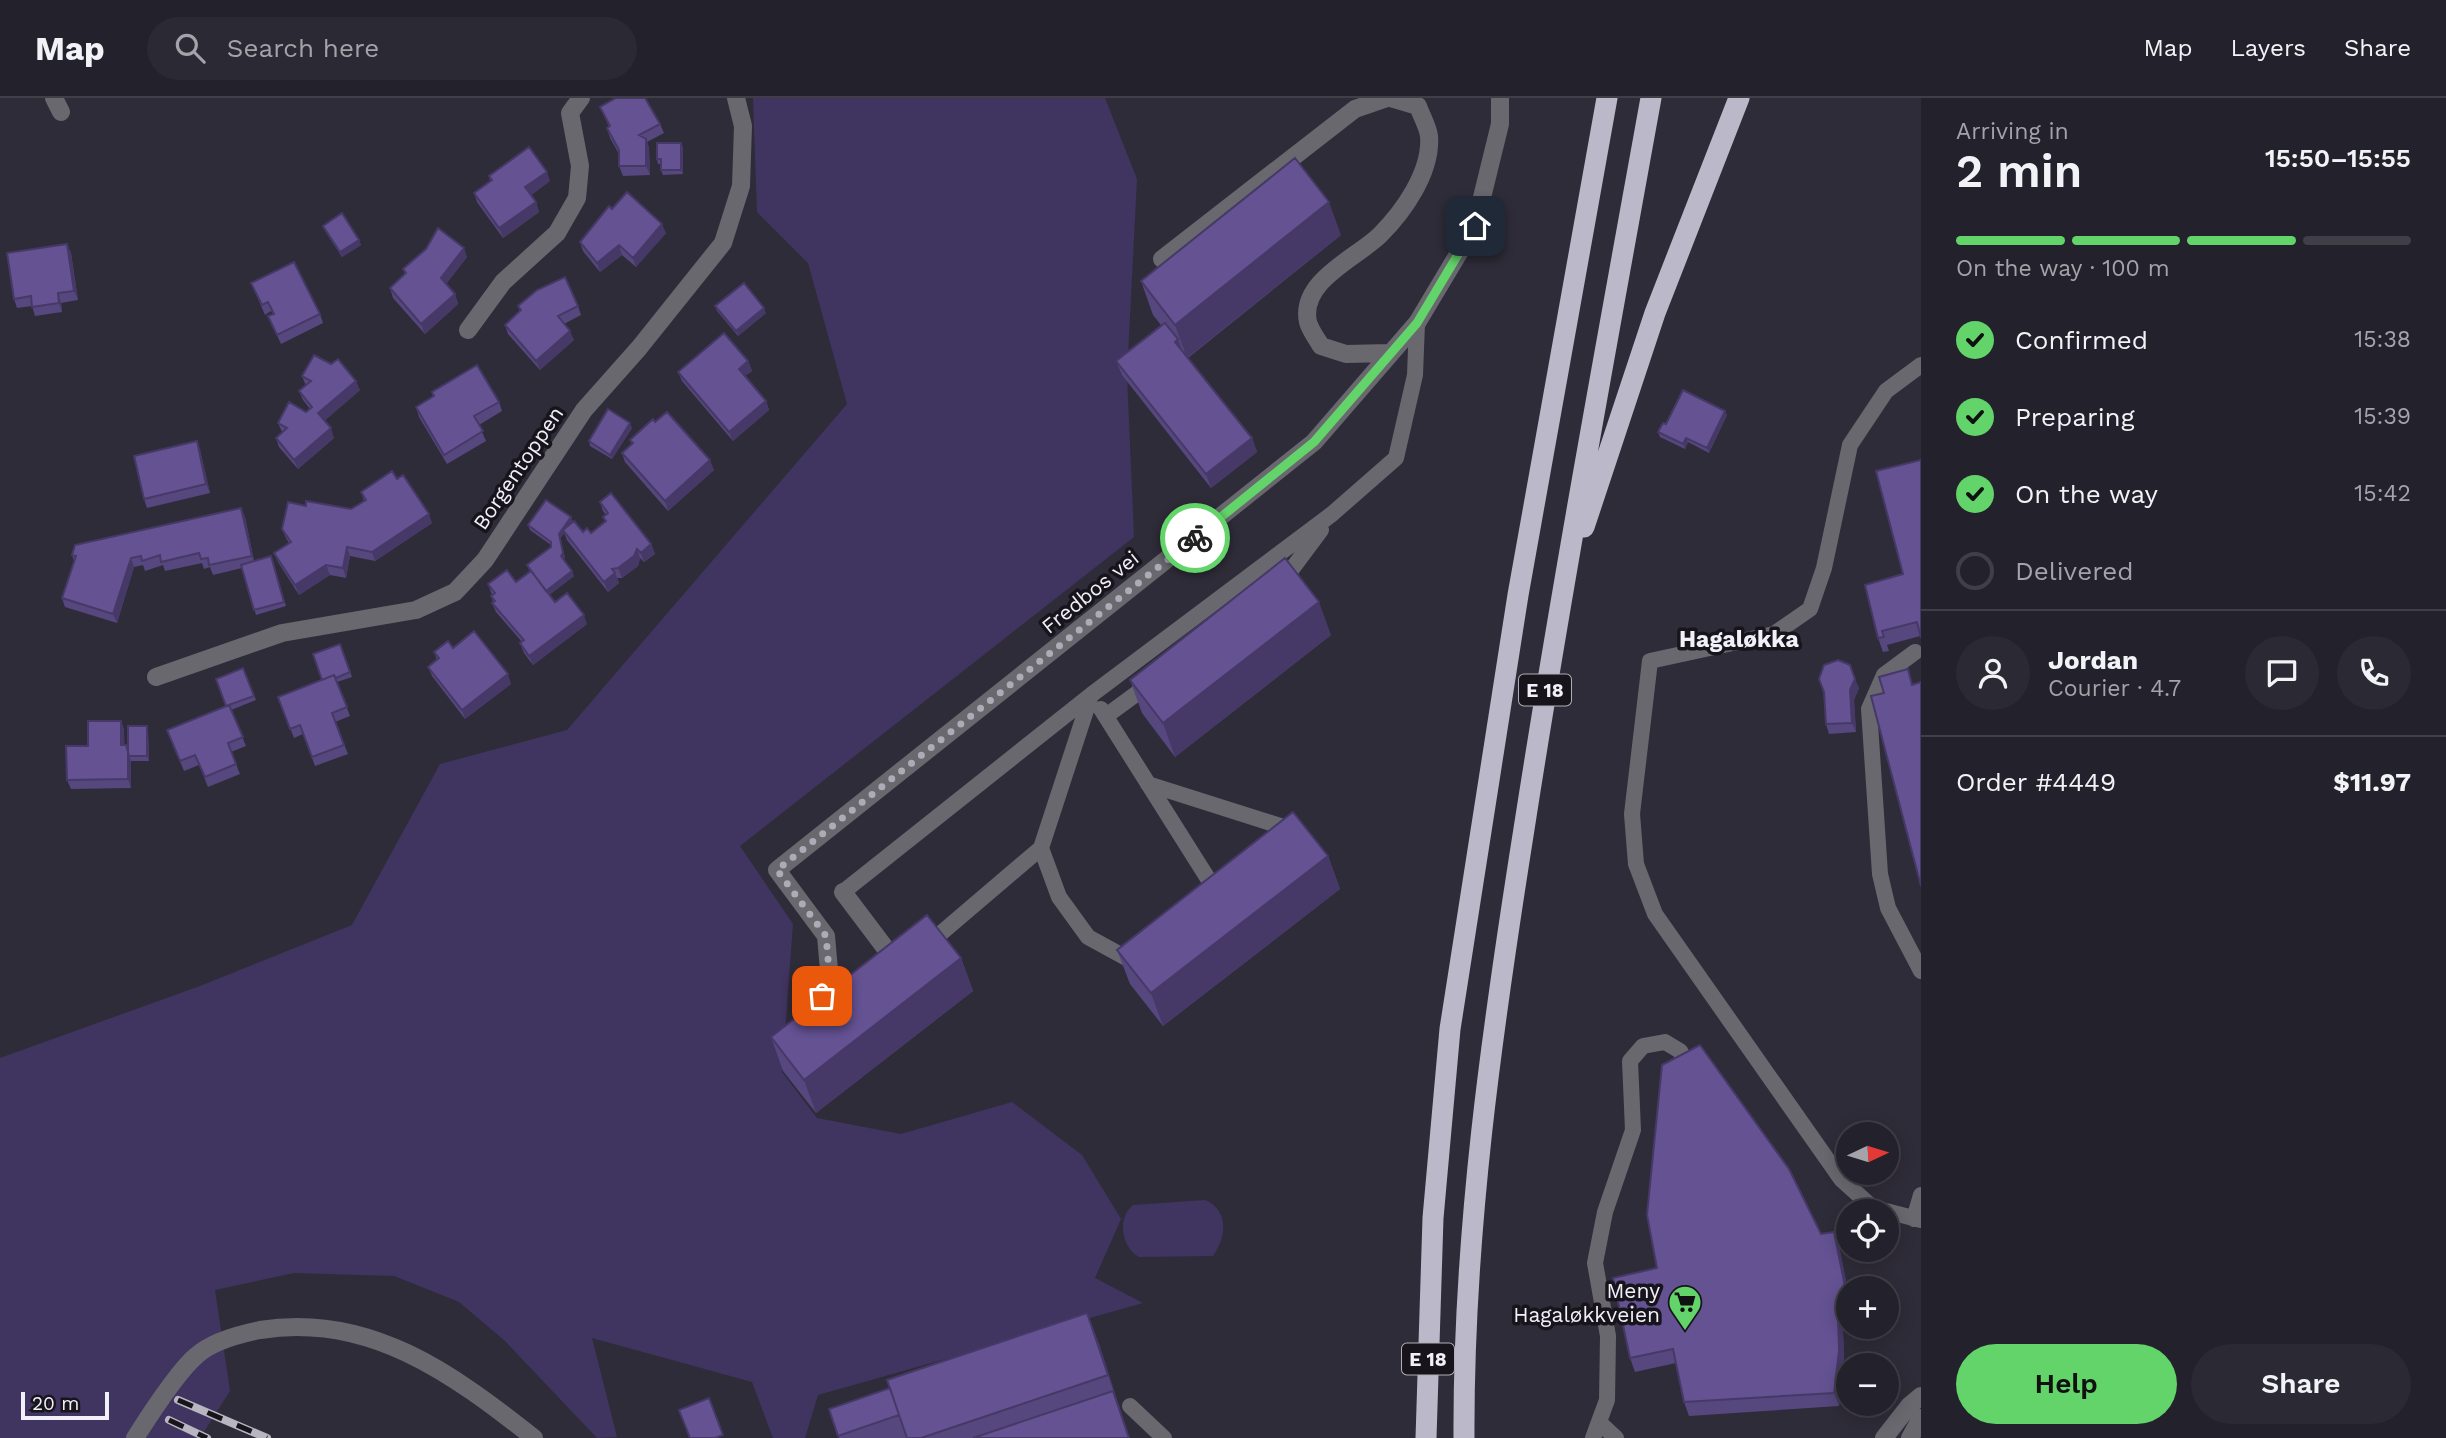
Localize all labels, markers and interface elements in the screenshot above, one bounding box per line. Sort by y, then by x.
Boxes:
search box [147,17,637,80]
text: Map [35,29,105,68]
icon: search [171,29,209,67]
text: Search here [227,33,379,63]
text: Map [2144,34,2192,62]
text: Layers [2230,34,2306,62]
text: Share [2344,34,2411,62]
text: Arriving in [1956,118,2069,145]
text: 15:50–15:55 [2265,143,2411,173]
text: 2 min [1956,144,2082,198]
pin [1445,196,1505,256]
icon: home [1456,207,1494,245]
text: On the way · 100 m [1956,255,2170,282]
icon: check [1956,321,1994,359]
text: Confirmed [2015,325,2148,355]
text: 15:38 [2354,326,2411,353]
icon: check [1956,398,1994,436]
street label: Borgentoppen [468,402,568,534]
text: Preparing [2015,402,2135,432]
text: 15:39 [2354,403,2411,430]
icon: check [1956,475,1994,513]
text: On the way [2015,479,2158,509]
text: 15:42 [2354,480,2411,507]
courier [1160,503,1230,573]
icon: bike [1176,519,1214,557]
street label: Fredbos vei [1036,545,1144,639]
text: Delivered [2015,556,2134,586]
district label: Hagaløkka [1679,626,1800,653]
button: person [1956,636,2030,710]
button: chat [2245,636,2319,710]
button: phone [2337,636,2411,710]
text: Jordan [2048,645,2138,675]
road number: E 18 [1519,674,1571,706]
text: Courier · 4.7 [2048,675,2181,702]
text: Order #4449 [1956,767,2116,797]
text: $11.97 [2333,767,2411,797]
pin [792,966,852,1026]
icon: bag [803,977,841,1015]
north arrow [1836,1122,1899,1185]
map controls [1836,1122,1899,1416]
button: locate [1836,1199,1899,1262]
button: + [1836,1276,1899,1339]
place label: Meny Hagaløkkveien [1513,1278,1660,1327]
supermarket icon: Meny Hagaløkkveien [1666,1283,1704,1332]
road number: E 18 [1402,1344,1454,1374]
button: Help [1956,1344,2177,1424]
button: Share [2191,1344,2411,1424]
button: − [1836,1353,1899,1416]
scale bar [21,1389,108,1421]
text: 20 m [32,1392,79,1415]

